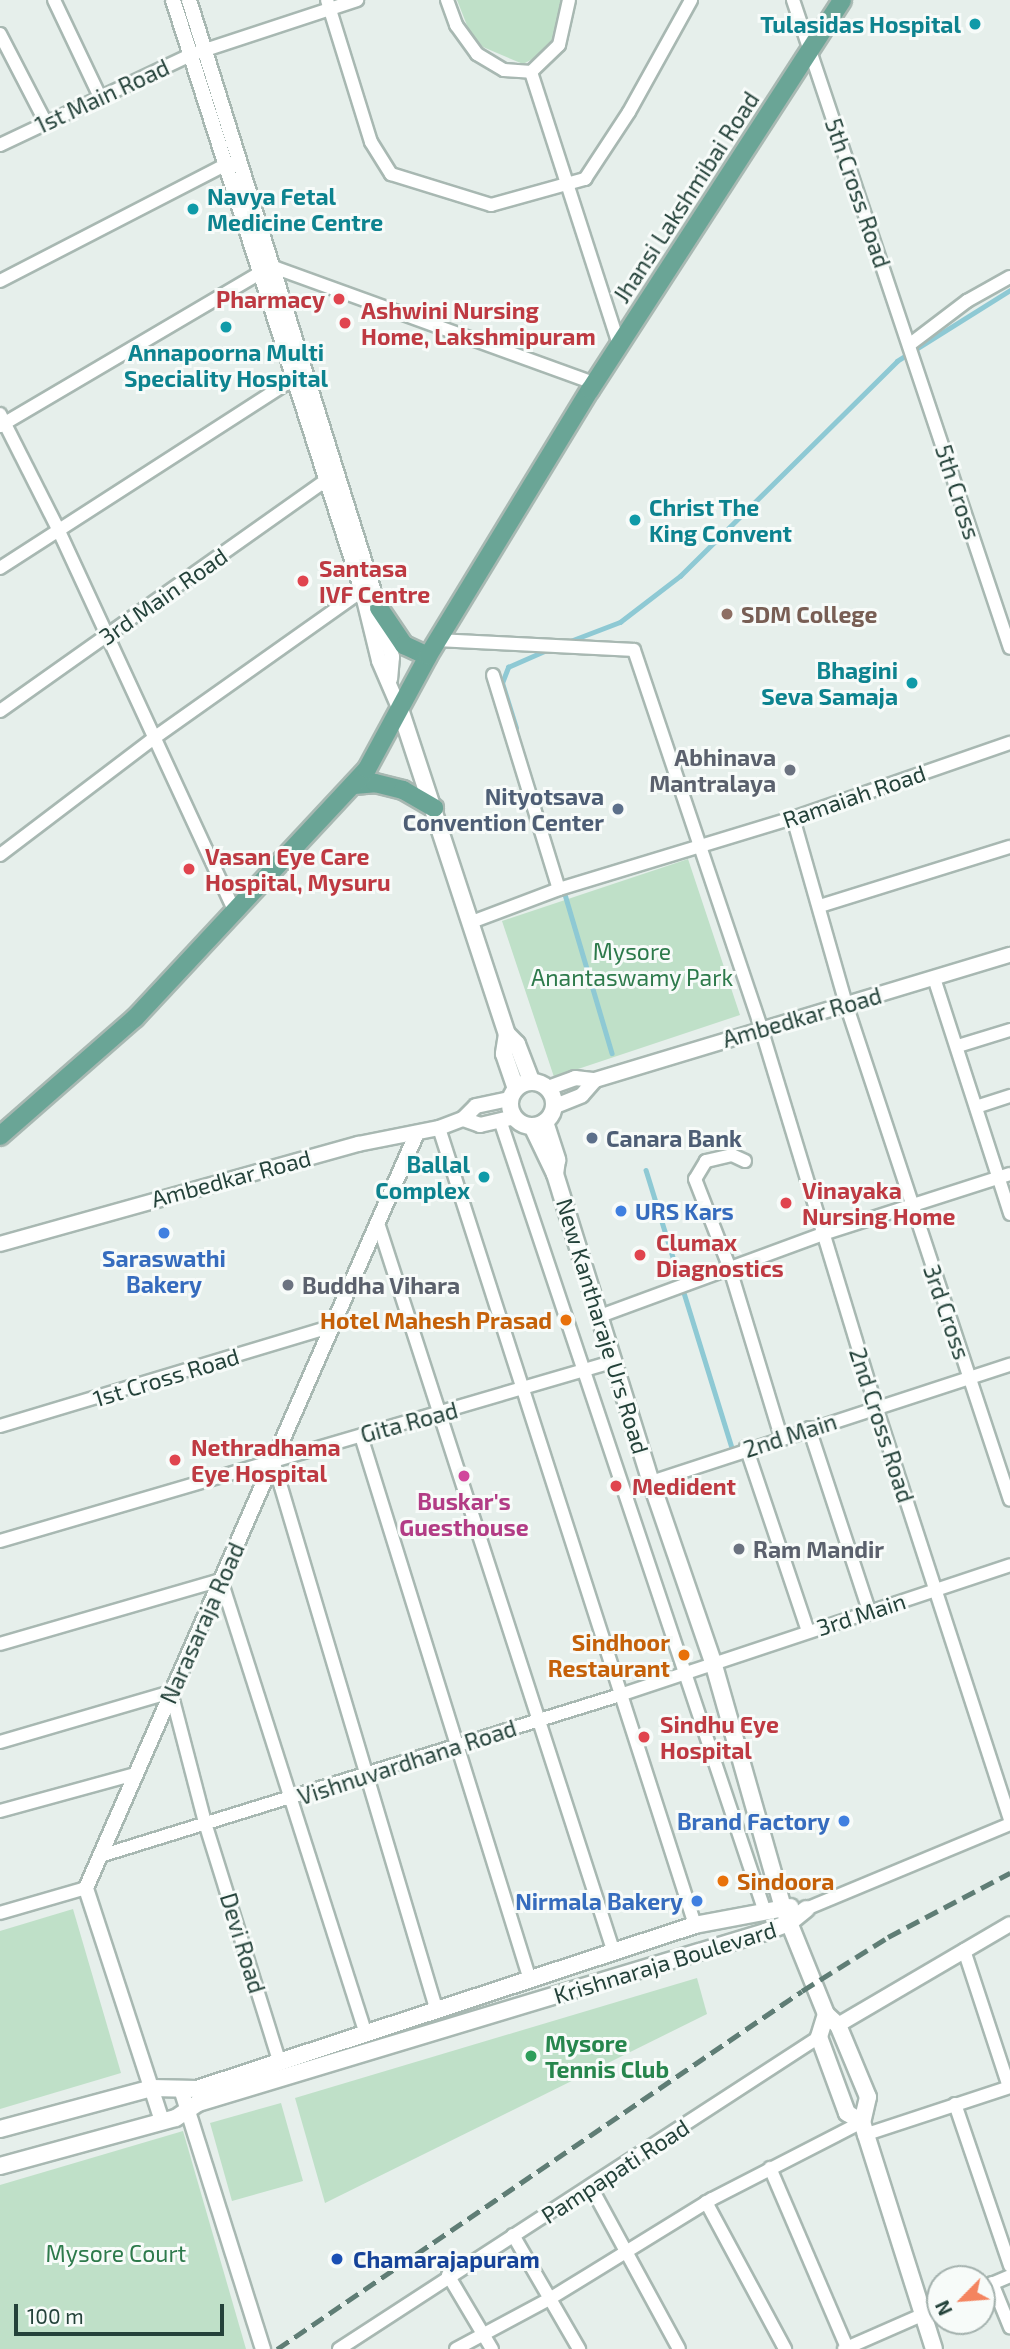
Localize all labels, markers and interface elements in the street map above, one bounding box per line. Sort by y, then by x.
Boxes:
place label: Tulasidas Hospital [760,10,961,38]
marker: Tulasidas Hospital [967,16,983,32]
street label: 1st Main Road [31,53,173,139]
street label: Jhansi Lakshmibai Road [607,86,765,308]
street label: 5th Cross Road [820,115,896,271]
place label: Navya Fetal Medicine Centre [207,182,383,236]
marker: Navya Fetal Medicine Centre [185,201,201,217]
place label: Pharmacy [216,285,325,313]
marker: Pharmacy [331,291,347,307]
place label: Ashwini Nursing Home, Lakshmipuram [361,296,596,350]
marker: Ashwini Nursing Home, Lakshmipuram [335,313,355,333]
marker: Annapoorna Multi Speciality Hospital [218,319,234,335]
place label: Annapoorna Multi Speciality Hospital [124,338,328,392]
street label: 5th Cross [930,441,986,543]
place label: Christ The King Convent [649,493,792,547]
marker: Christ The King Convent [627,512,643,528]
street label: 3rd Main Road [94,542,232,650]
place label: Santasa IVF Centre [319,554,431,608]
marker: Santasa IVF Centre [293,571,313,591]
place label: SDM College [741,600,878,628]
marker: SDM College [719,606,735,622]
place label: Bhagini Seva Samaja [761,656,898,710]
marker: Bhagini Seva Samaja [904,675,920,691]
place label: Abhinava Mantralaya [649,743,776,797]
street label: Ramaiah Road [779,759,929,833]
marker: Abhinava Mantralaya [782,762,798,778]
place label: Nityotsava Convention Center [403,782,604,836]
marker: Nityotsava Convention Center [610,801,626,817]
place label: Vasan Eye Care Hospital, Mysuru [205,842,391,896]
marker: Vasan Eye Care Hospital, Mysuru [179,859,199,879]
park label: Mysore Anantaswamy Park [531,937,733,991]
street label: Ambedkar Road [719,981,885,1053]
place label: Canara Bank [606,1124,742,1152]
marker: Canara Bank [584,1130,600,1146]
street label: Ambedkar Road [148,1143,314,1213]
place label: Ballal Complex [375,1150,470,1204]
marker: Ballal Complex [476,1169,492,1185]
place label: Vinayaka Nursing Home [802,1176,955,1230]
marker: Vinayaka Nursing Home [776,1193,796,1213]
street label: New Kantharaje Urs Road [551,1195,655,1457]
place label: URS Kars [635,1197,734,1225]
marker: URS Kars [613,1203,629,1219]
marker: Saraswathi Bakery [156,1225,172,1241]
place label: Clumax Diagnostics [656,1228,784,1282]
place label: Saraswathi Bakery [102,1244,226,1298]
marker: Clumax Diagnostics [630,1245,650,1265]
street label: 3rd Cross [918,1261,976,1363]
place label: Buddha Vihara [302,1271,461,1299]
marker: Buddha Vihara [280,1277,296,1293]
place label: Hotel Mahesh Prasad [320,1306,552,1334]
marker: Hotel Mahesh Prasad [558,1312,574,1328]
street label: 1st Cross Road [90,1342,242,1412]
street label: 2nd Cross Road [844,1344,920,1506]
street label: Gita Road [357,1396,461,1448]
street label: 2nd Main [740,1407,840,1463]
place label: Nethradhama Eye Hospital [191,1433,341,1487]
marker: Nethradhama Eye Hospital [165,1450,185,1470]
marker: Buskar's Guesthouse [456,1468,472,1484]
place label: Medident [632,1472,736,1500]
marker: Medident [606,1476,626,1496]
place label: Buskar's Guesthouse [399,1487,529,1541]
place label: Ram Mandir [753,1535,884,1563]
street label: Narasaraja Road [154,1538,250,1708]
marker: Ram Mandir [731,1541,747,1557]
street label: 3rd Main [813,1587,909,1641]
place label: Sindhoor Restaurant [548,1628,670,1682]
marker: Sindhoor Restaurant [676,1647,692,1663]
place label: Sindhu Eye Hospital [660,1710,779,1764]
street label: Vishnuvardhana Road [294,1714,520,1810]
marker: Sindhu Eye Hospital [634,1727,654,1747]
place label: Brand Factory [677,1807,830,1835]
marker: Brand Factory [836,1813,852,1829]
place label: Sindoora [737,1867,834,1895]
marker: Sindoora [715,1873,731,1889]
place label: Nirmala Bakery [515,1887,683,1915]
street label: Devi Road [215,1889,271,1997]
marker: Nirmala Bakery [689,1893,705,1909]
street label: Krishnaraja Boulevard [550,1915,780,2009]
place label: Mysore Tennis Club [545,2029,669,2083]
marker: Mysore Tennis Club [523,2048,539,2064]
street label: Pampapati Road [536,2113,694,2229]
park label: Mysore Court [46,2239,186,2267]
place label: Chamarajapuram [353,2245,540,2273]
marker: Chamarajapuram [327,2249,347,2269]
north arrow [926,2265,996,2335]
scale bar [18,2290,228,2334]
text: N [930,2297,957,2319]
text: 100 m [27,2303,84,2328]

